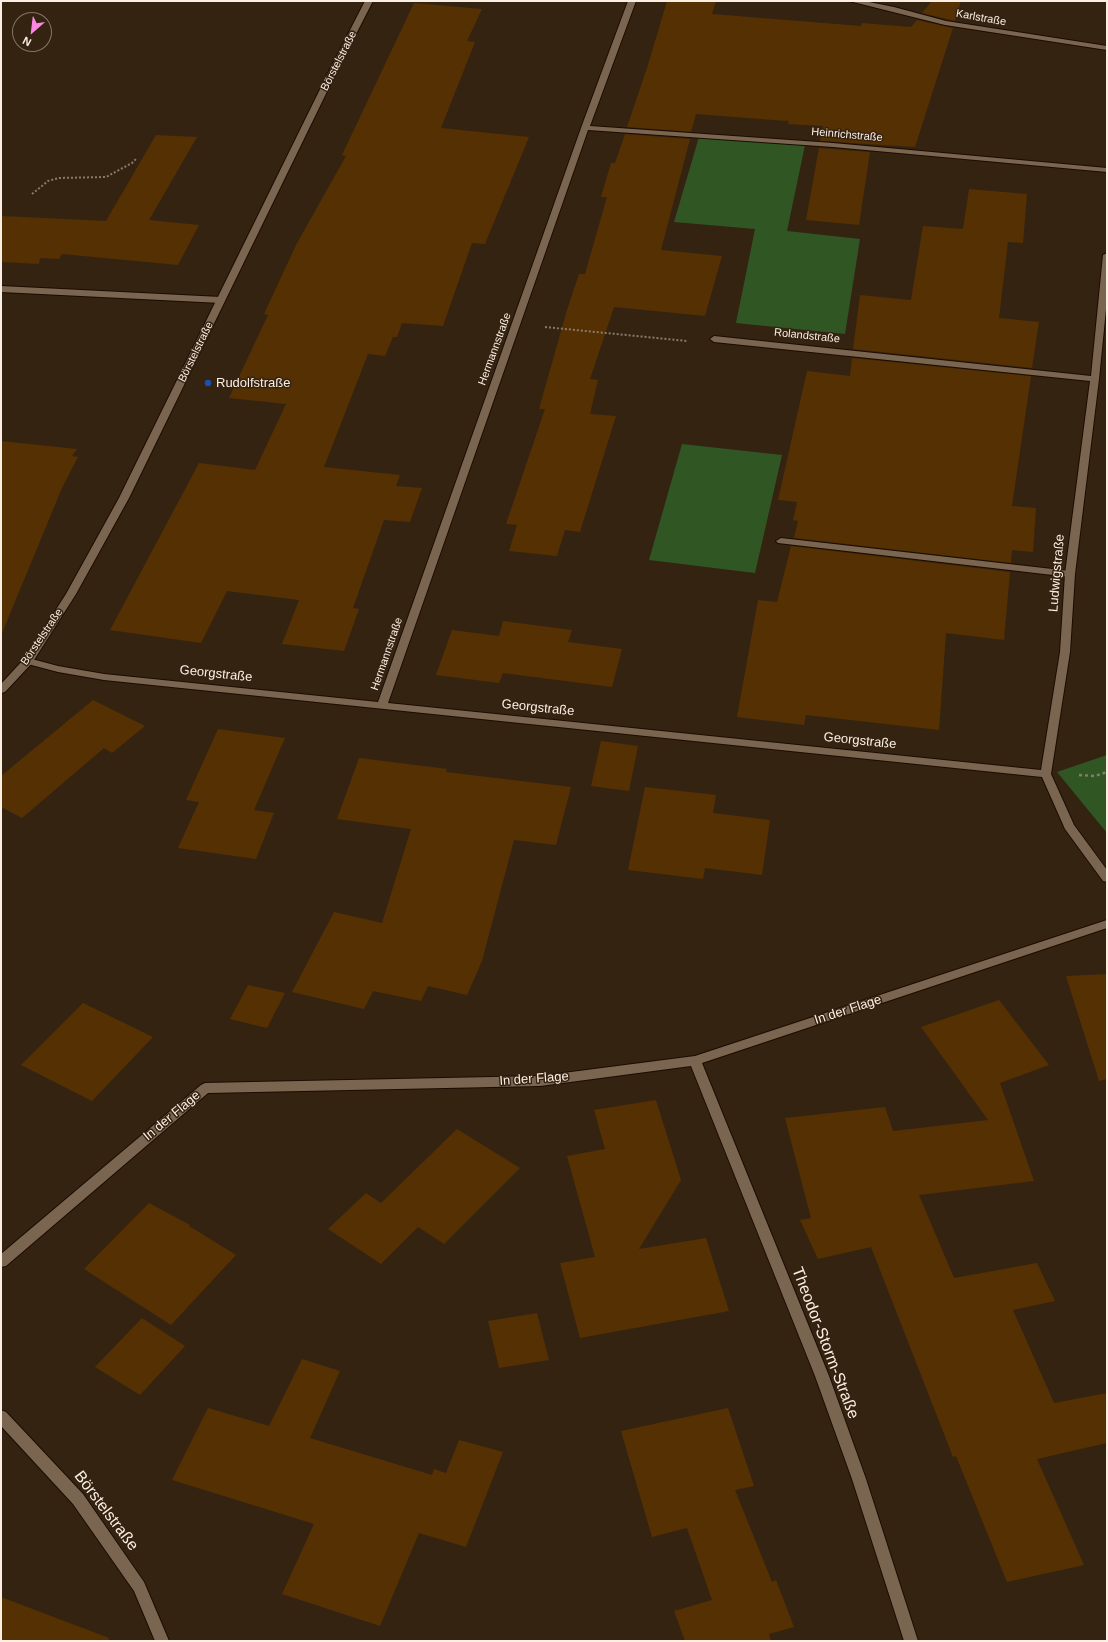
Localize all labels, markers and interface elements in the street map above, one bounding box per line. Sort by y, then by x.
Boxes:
street label: Karlstraße [955,7,1007,29]
north arrow [12,12,52,52]
street label: Börstelstraße [318,29,360,93]
text: N [21,35,33,49]
street label: Heinrichstraße [811,125,883,145]
street label: Hermannstraße [476,311,514,387]
street label: Börstelstraße [176,320,216,384]
street label: Rolandstraße [773,326,841,346]
place label: Rudolfstraße [216,375,290,391]
marker: Rudolfstraße [203,378,213,388]
street label: Ludwigstraße [1046,533,1068,613]
street label: Börstelstraße [18,606,66,668]
street label: Hermannstraße [368,616,406,692]
street label: Georgstraße [179,662,253,686]
street label: Georgstraße [501,696,575,720]
street label: Georgstraße [823,729,897,753]
street label: In der Flage [813,992,883,1028]
street label: In der Flage [499,1069,569,1089]
street label: In der Flage [140,1088,204,1144]
street label: Theodor-Storm-Straße [787,1264,863,1422]
street label: Börstelstraße [70,1467,142,1555]

